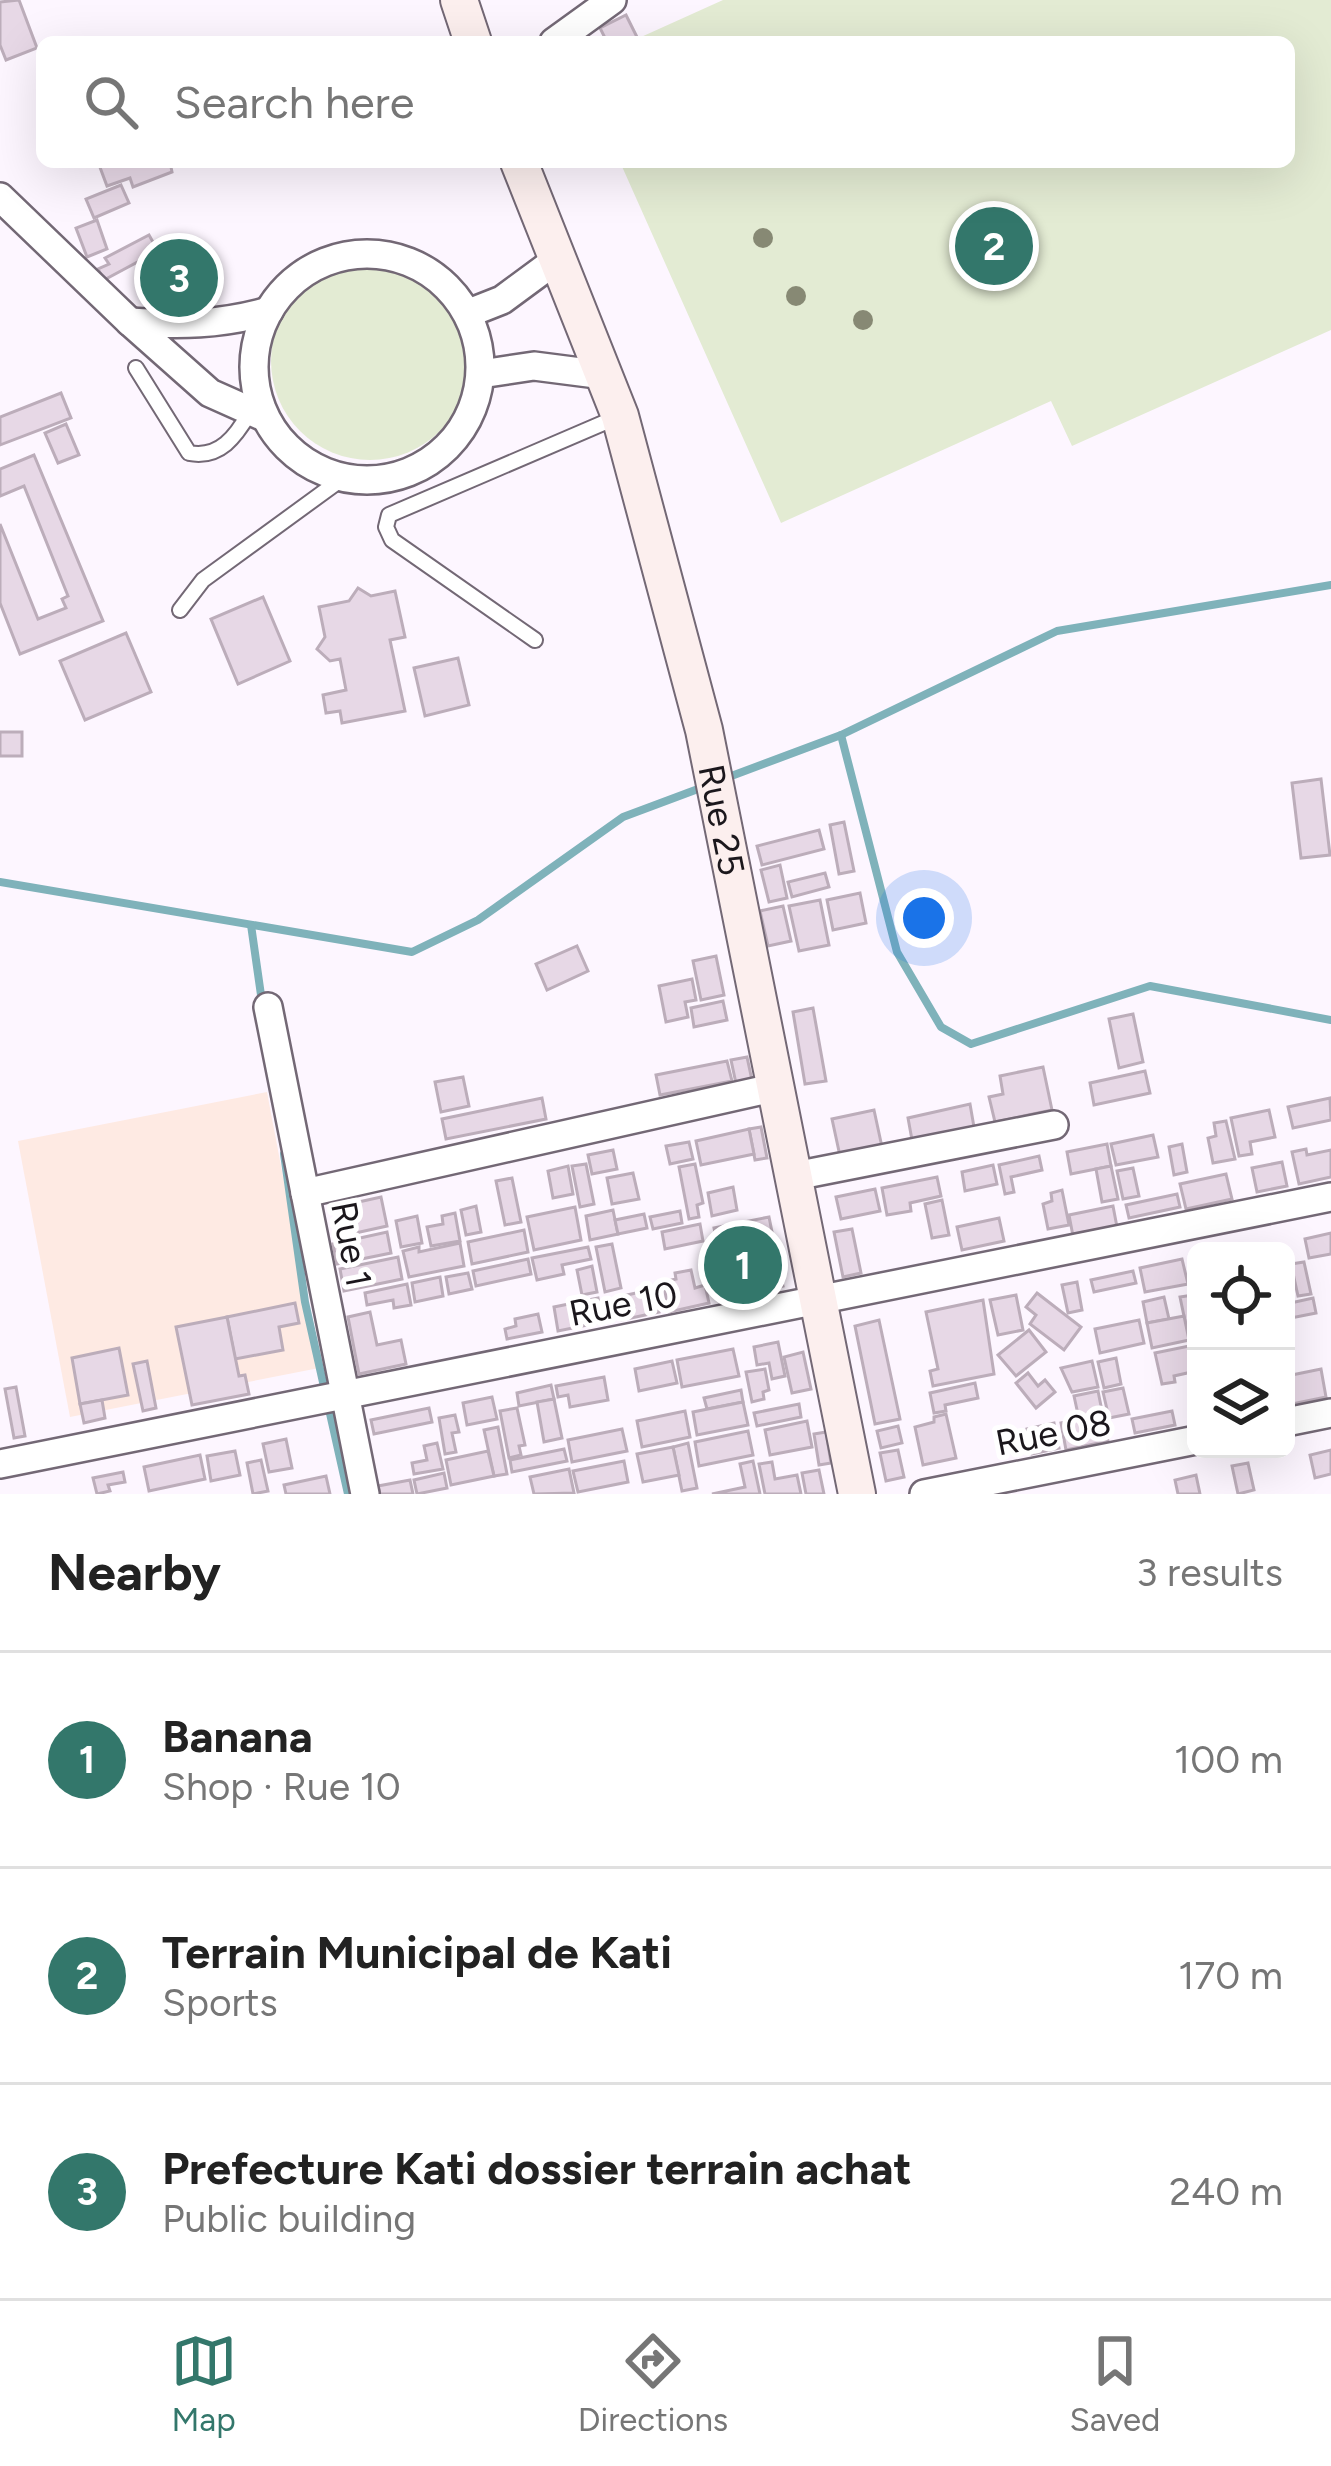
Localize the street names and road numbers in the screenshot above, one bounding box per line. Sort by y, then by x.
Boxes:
street label: Rue 25 [689,761,754,879]
street label: Rue 1 [322,1198,381,1290]
street label: Rue 10 [565,1272,681,1335]
street label: Rue 08 [992,1400,1114,1465]

